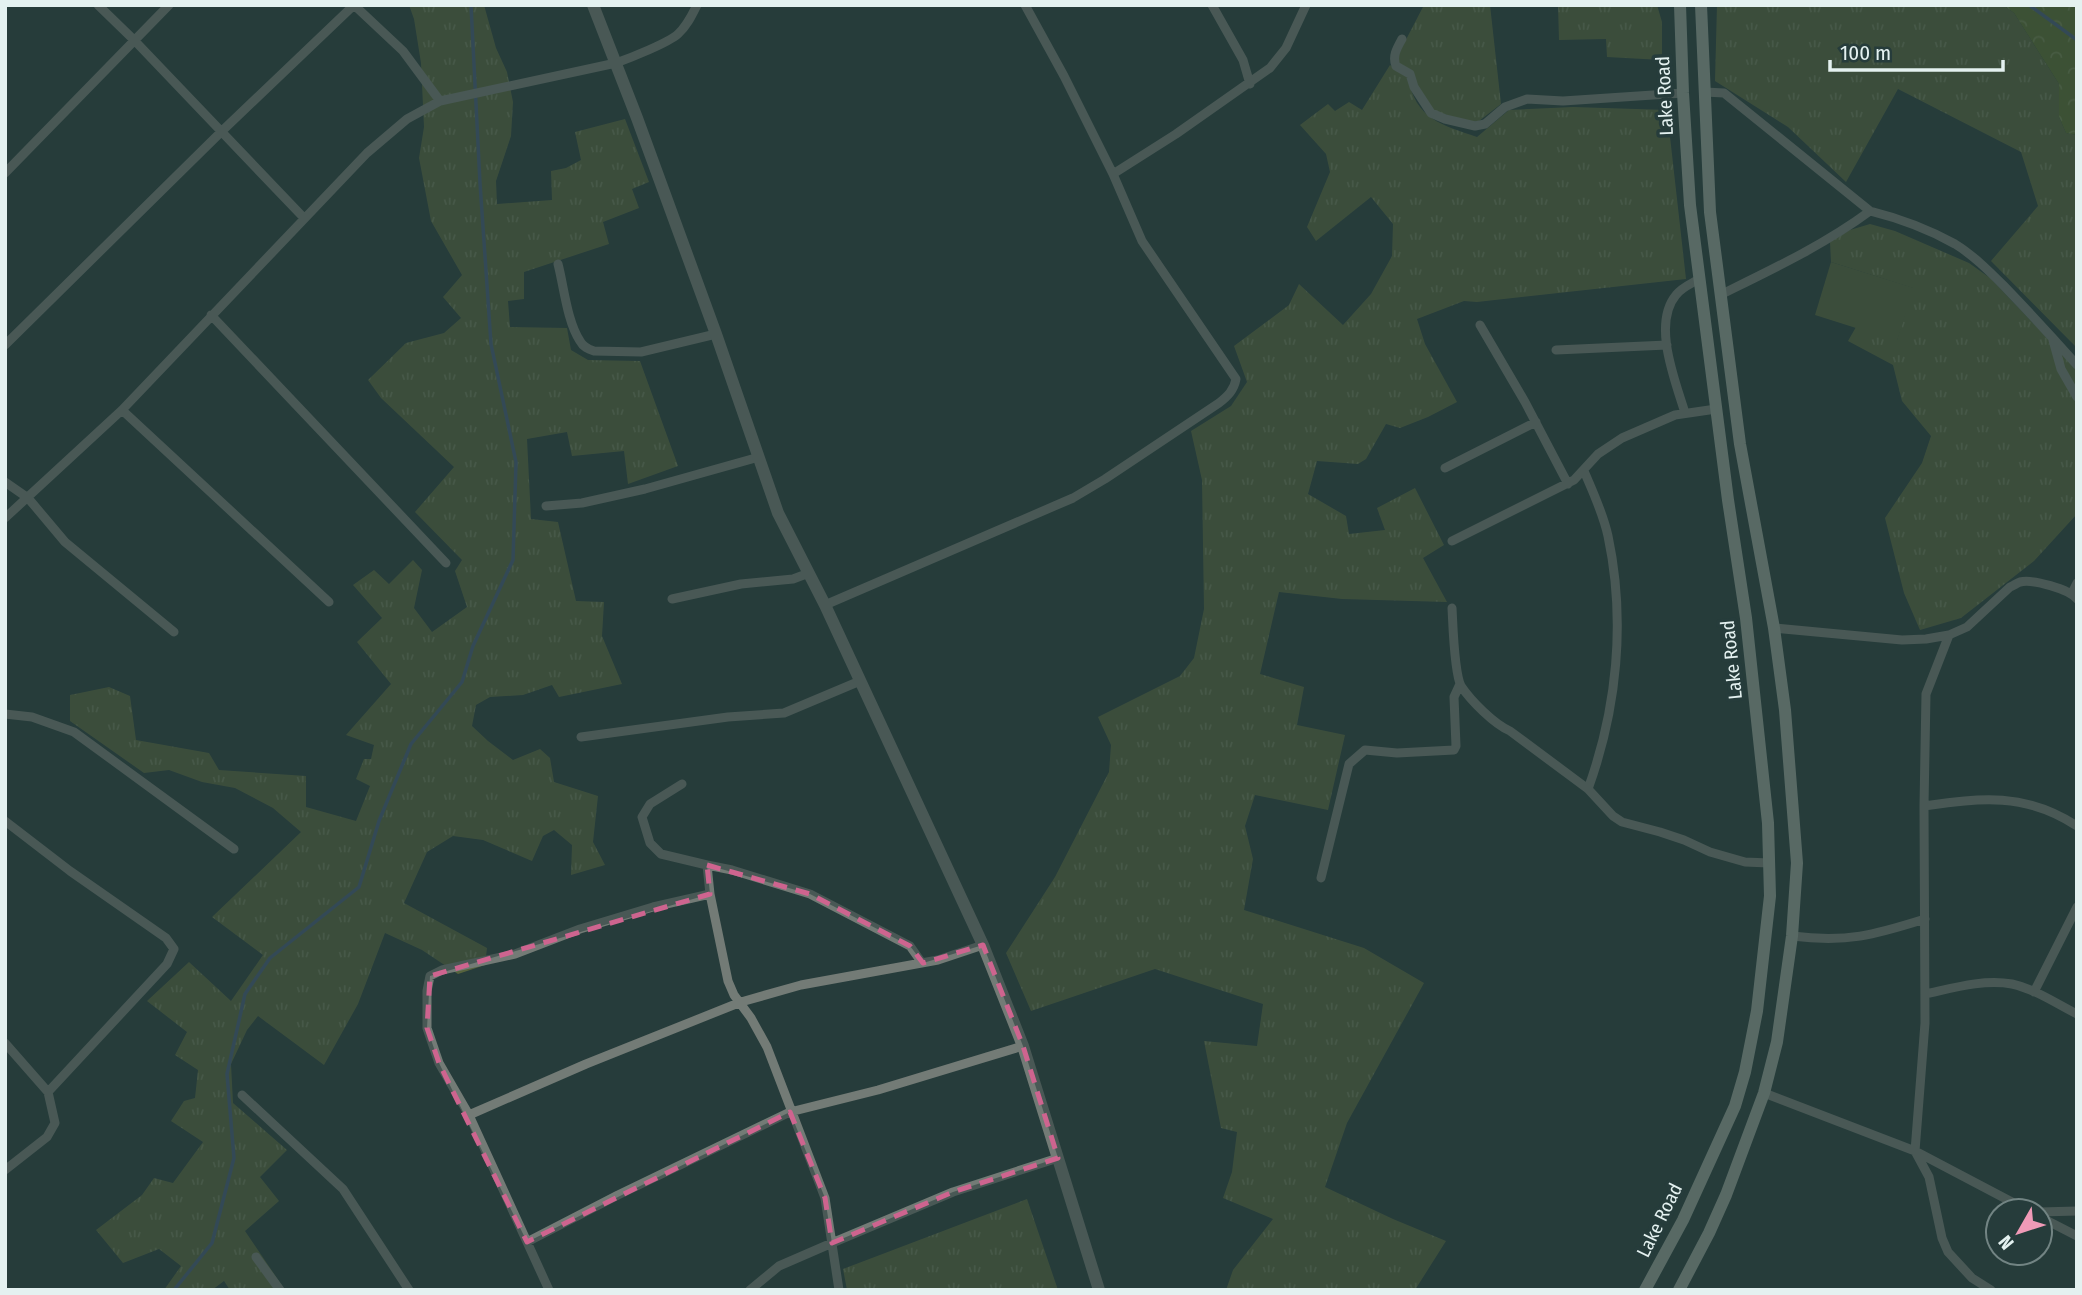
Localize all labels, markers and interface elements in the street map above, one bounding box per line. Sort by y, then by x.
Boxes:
scale bar [1830,28,2003,72]
text: 100 m [1840,40,1891,66]
street label: Lake Road [1651,56,1678,136]
street label: Lake Road [1716,619,1747,701]
street label: Lake Road [1632,1179,1687,1261]
north arrow [1984,1197,2054,1267]
text: N [1994,1231,2019,1254]

